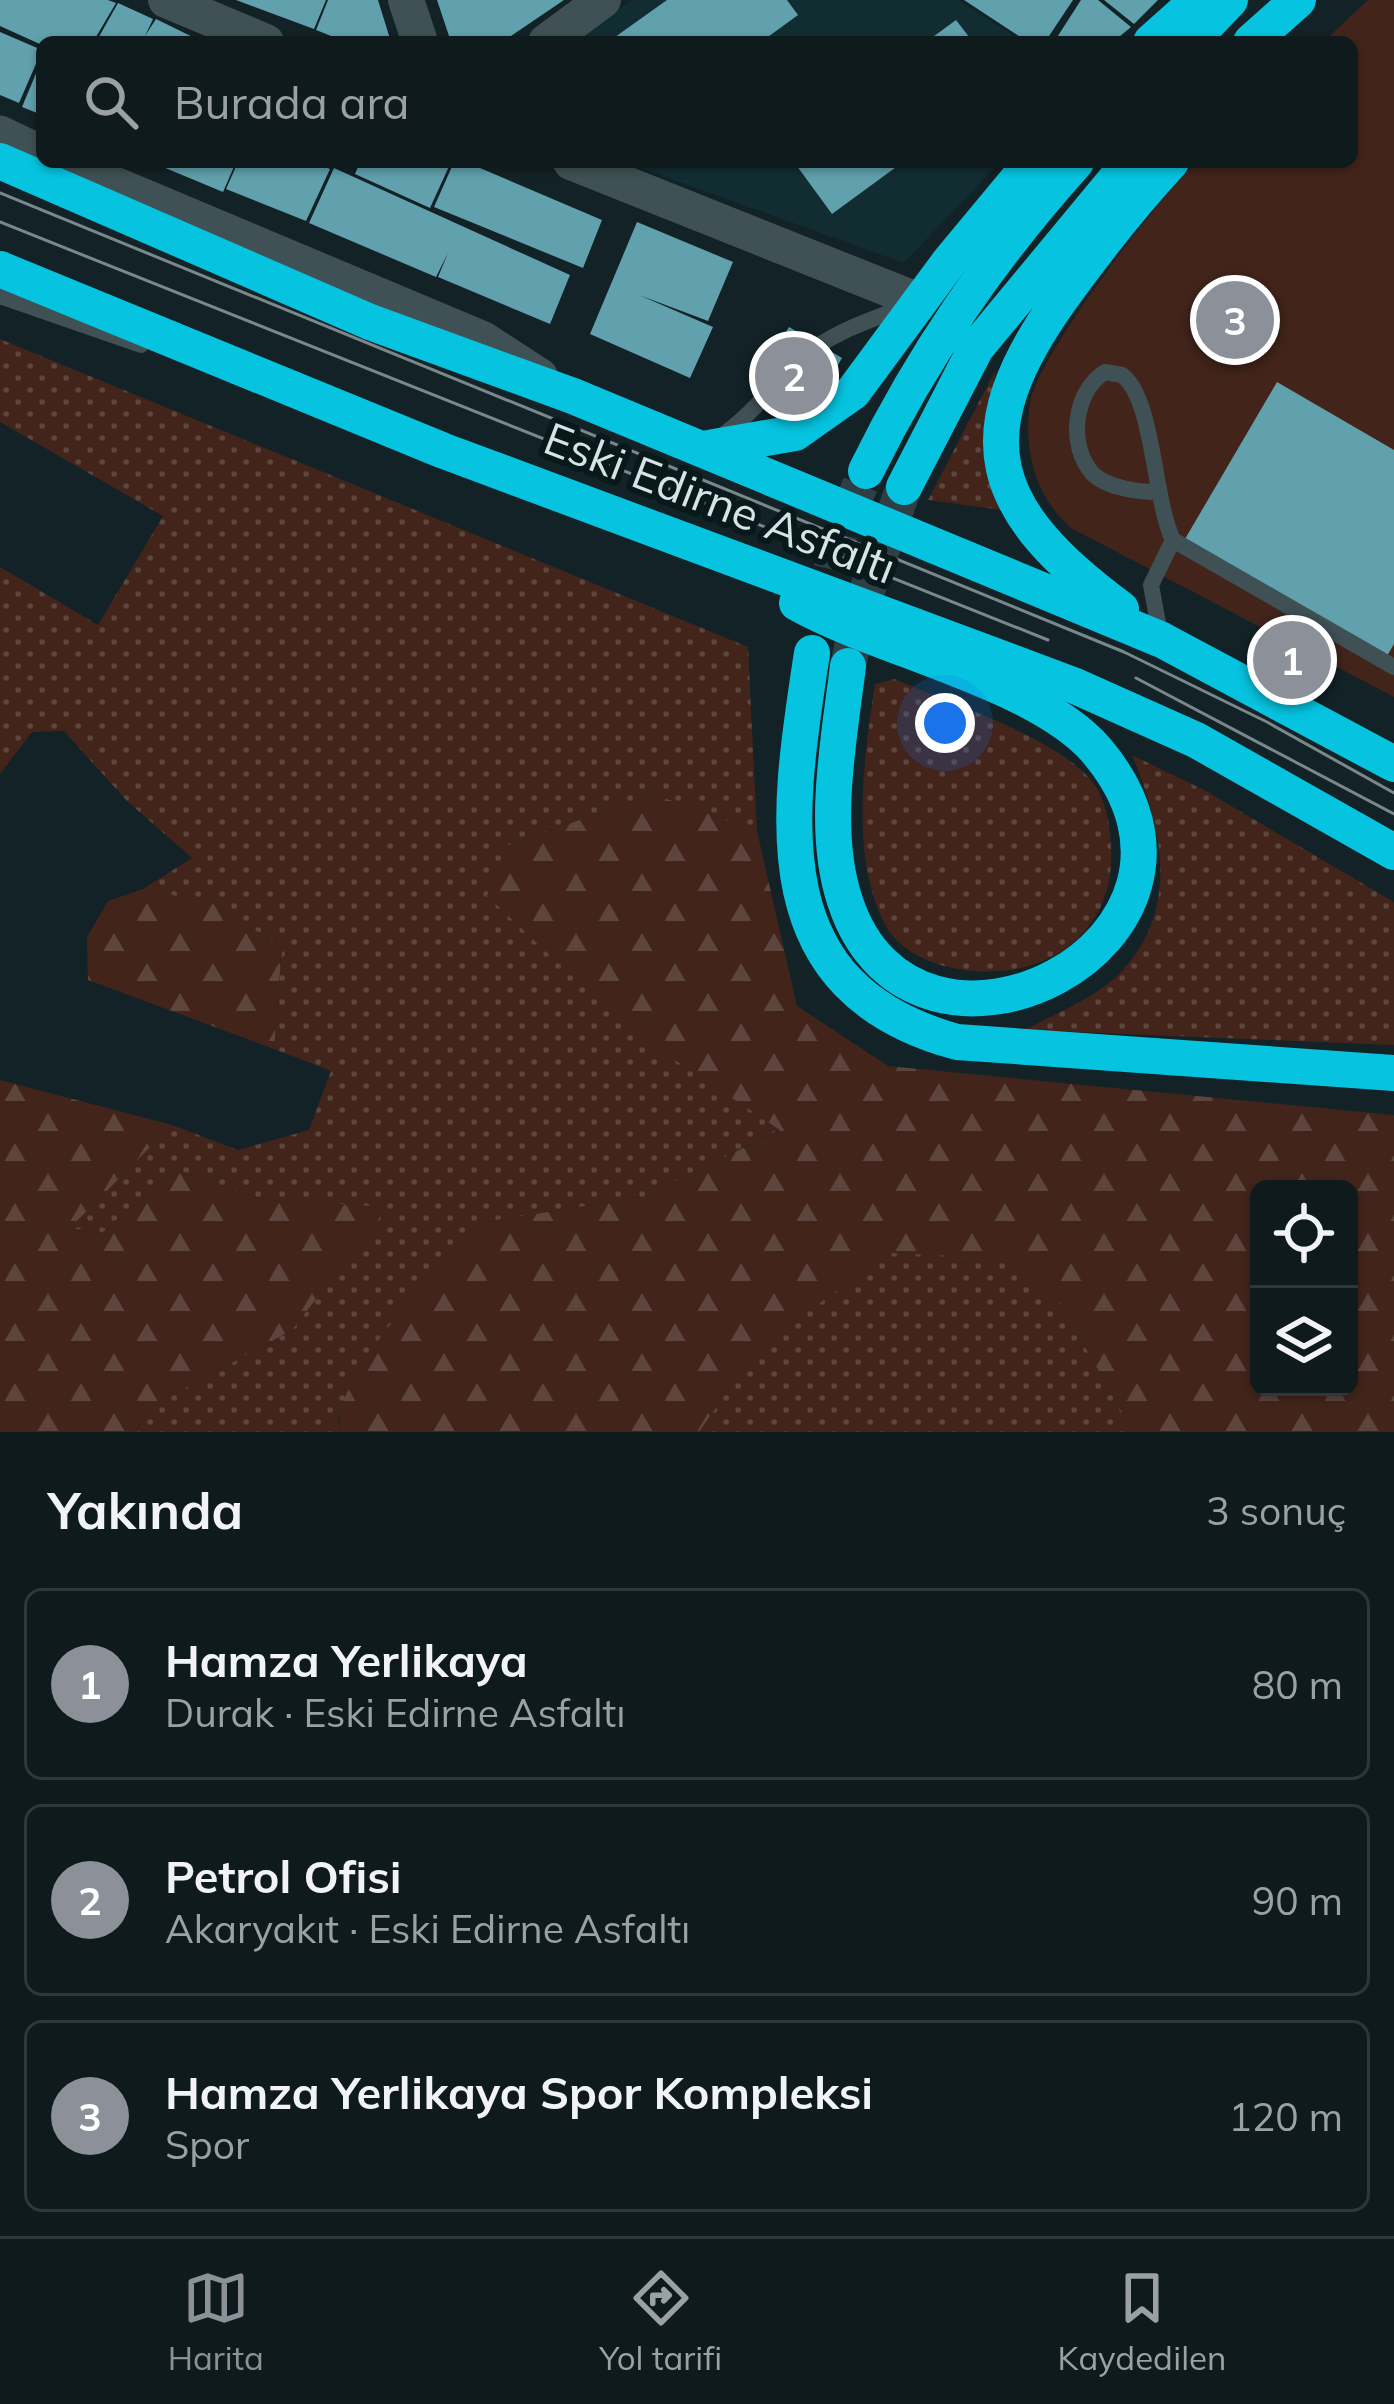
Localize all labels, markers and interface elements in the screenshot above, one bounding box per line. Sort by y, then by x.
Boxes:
search box [36,36,1358,168]
icon: search [78,69,144,135]
text: Burada ara [174,74,410,130]
pin: 3 [1196,275,1274,365]
pin: 2 [755,331,833,421]
street label: Eski Edirne Asfaltı [537,409,904,595]
pin: 1 [1253,615,1331,705]
your location [915,693,975,753]
map controls [1250,1180,1358,1396]
button: locate [1250,1180,1358,1288]
button: layers [1250,1288,1358,1396]
text: Yakında [48,1478,243,1542]
text: 3 sonuç [1206,1486,1346,1535]
text: Hamza Yerlikaya [165,1632,528,1688]
text: 1 [78,1660,102,1709]
text: 80 m [1252,1660,1343,1709]
text: Durak · Eski Edirne Asfaltı [165,1688,625,1737]
text: Petrol Ofisi [165,1848,402,1904]
text: 2 [78,1876,102,1925]
text: 90 m [1252,1876,1343,1925]
text: Akaryakıt · Eski Edirne Asfaltı [165,1904,690,1953]
text: Hamza Yerlikaya Spor Kompleksi [165,2064,873,2120]
text: 3 [78,2092,102,2141]
text: 120 m [1228,2092,1343,2141]
text: Spor [165,2120,249,2169]
tab: Harita [168,2265,264,2378]
tab: Yol tarifi [599,2265,722,2378]
tab: Kaydedilen [1058,2265,1226,2378]

